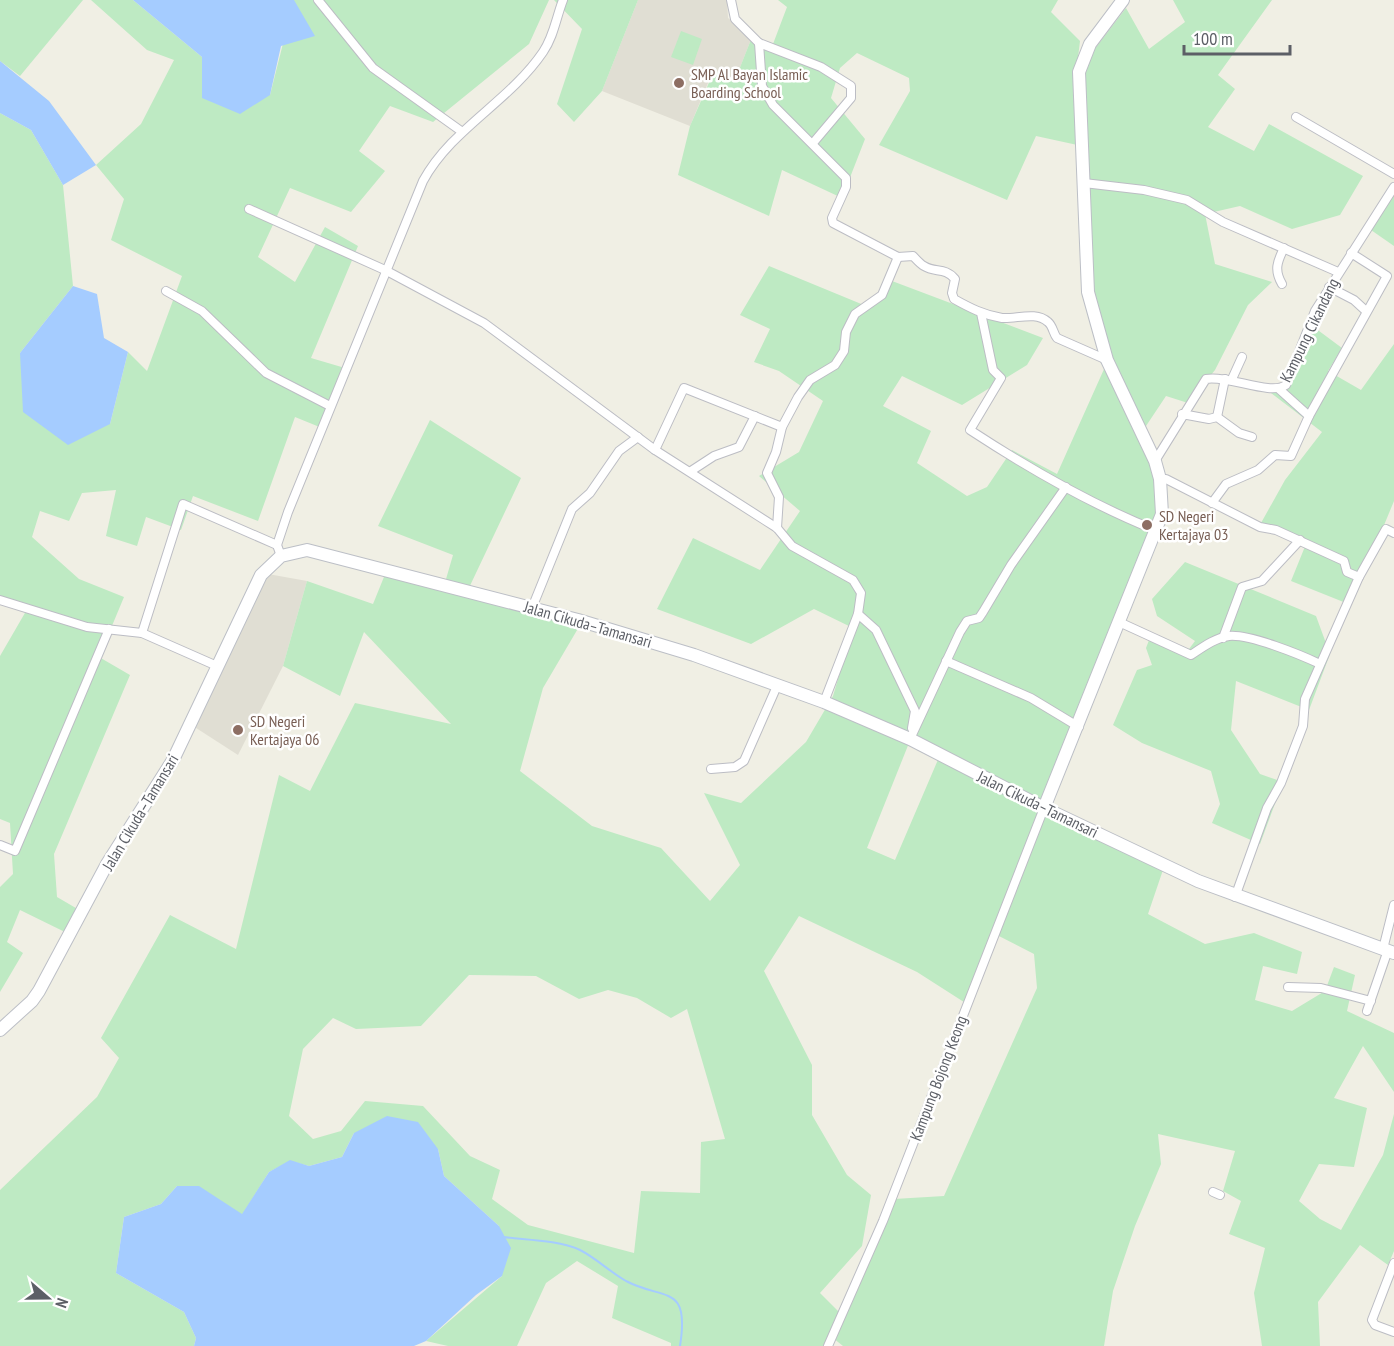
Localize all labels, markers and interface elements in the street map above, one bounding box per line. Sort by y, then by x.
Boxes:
scale bar [1184,18,1290,56]
text: 100 m [1193,27,1233,50]
place label: SMP Al Bayan Islamic Boarding School [691,64,808,102]
marker: SMP Al Bayan Islamic Boarding School [672,76,686,90]
street label: Kampung Cikandang [1275,275,1343,385]
place label: SD Negeri Kertajaya 03 [1159,506,1229,544]
marker: SD Negeri Kertajaya 03 [1140,518,1154,532]
street label: Jalan Cikuda–Tamansari [521,596,654,652]
place label: SD Negeri Kertajaya 06 [250,711,320,749]
marker: SD Negeri Kertajaya 06 [231,723,245,737]
street label: Jalan Cikuda–Tamansari [97,750,183,875]
street label: Jalan Cikuda–Tamansari [973,766,1102,842]
street label: Kampung Bojong Keong [905,1013,971,1143]
north arrow [18,1268,78,1328]
text: N [51,1296,73,1311]

